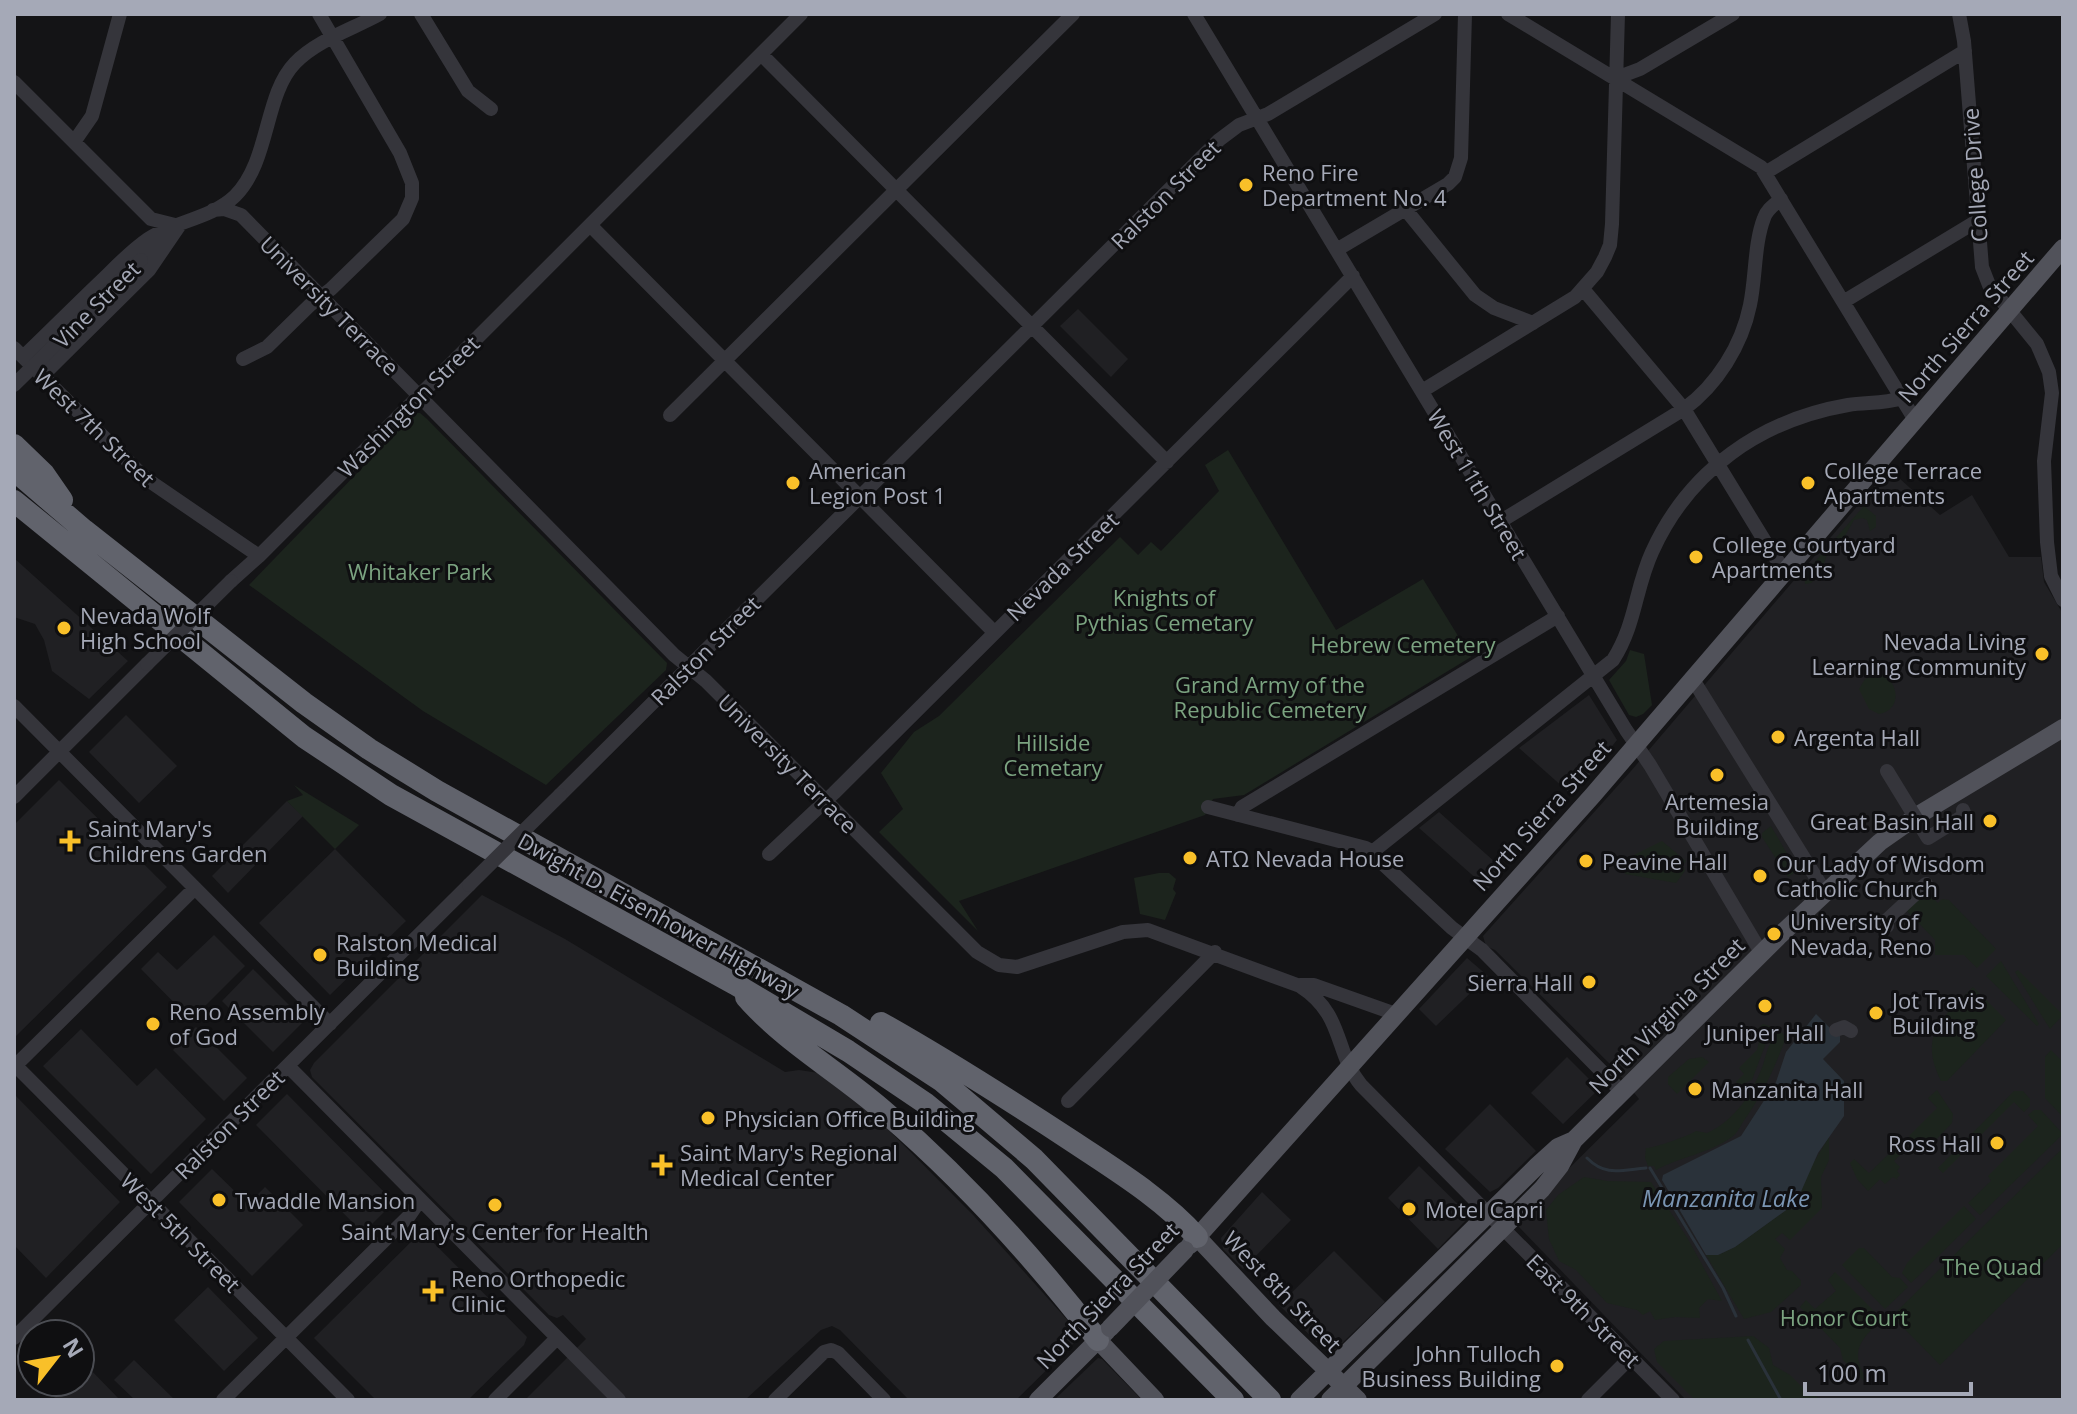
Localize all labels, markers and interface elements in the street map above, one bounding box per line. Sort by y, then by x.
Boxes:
street label: College Drive [1954,107,1994,243]
street label: Ralston Street [1104,133,1226,255]
place label: Reno Fire Department No. 4 [1262,157,1447,212]
marker: Reno Fire Department No. 4 [1237,176,1255,194]
street label: University Terrace [254,229,406,381]
street label: North Sierra Street [1890,243,2040,409]
street label: Vine Street [46,254,146,354]
street label: Washington Street [330,328,486,484]
street label: West 7th Street [28,361,162,493]
street label: West 11th Street [1421,403,1535,565]
place label: American Legion Post 1 [809,455,946,510]
place label: College Terrace Apartments [1824,455,1982,510]
marker: American Legion Post 1 [784,474,802,492]
marker: College Terrace Apartments [1799,474,1817,492]
street label: Nevada Street [999,505,1125,627]
place label: College Courtyard Apartments [1712,529,1896,584]
marker: College Courtyard Apartments [1687,548,1705,566]
park label: Whitaker Park [348,556,492,586]
park label: Knights of Pythias Cemetary [1075,582,1254,637]
street label: Ralston Street [644,589,766,711]
place label: Nevada Wolf High School [80,600,212,655]
marker: Nevada Wolf High School [55,619,73,637]
place label: Nevada Living Learning Community [1812,626,2027,681]
park label: Hebrew Cemetery [1310,629,1497,659]
marker: Nevada Living Learning Community [2033,645,2051,663]
park label: Grand Army of the Republic Cemetery [1174,669,1367,724]
street label: University Terrace [712,687,864,839]
place label: Argenta Hall [1794,722,1920,752]
park label: Hillside Cemetary [1003,727,1103,782]
marker: Argenta Hall [1769,728,1787,746]
street label: North Sierra Street [1465,733,1617,897]
marker: Artemesia Building [1708,766,1726,784]
place label: Artemesia Building [1665,786,1769,841]
place label: Great Basin Hall [1810,806,1974,836]
marker: Great Basin Hall [1981,812,1999,830]
place label: Saint Mary's Childrens Garden [88,813,267,868]
street label: Dwight D. Eisenhower Highway [513,825,806,1006]
marker: Saint Mary's Childrens Garden [59,830,81,852]
place label: ΑΤΩ Nevada House [1206,843,1404,873]
place label: Peavine Hall [1602,846,1727,876]
place label: Our Lady of Wisdom Catholic Church [1776,848,1985,903]
marker: ΑΤΩ Nevada House [1181,849,1199,867]
marker: Peavine Hall [1577,852,1595,870]
marker: Our Lady of Wisdom Catholic Church [1751,867,1769,885]
place label: University of Nevada, Reno [1790,906,1932,961]
marker: University of Nevada, Reno [1765,925,1783,943]
place label: Ralston Medical Building [336,927,498,982]
street label: North Virginia Street [1581,930,1751,1100]
marker: Ralston Medical Building [311,946,329,964]
place label: Sierra Hall [1468,967,1573,997]
marker: Sierra Hall [1580,973,1598,991]
place label: Jot Travis Building [1890,985,1985,1040]
place label: Reno Assembly of God [169,996,326,1051]
marker: Juniper Hall [1756,997,1774,1015]
marker: Jot Travis Building [1867,1004,1885,1022]
marker: Reno Assembly of God [144,1015,162,1033]
place label: Juniper Hall [1704,1017,1824,1047]
street label: Ralston Street [168,1063,290,1185]
place label: Manzanita Hall [1711,1074,1863,1104]
marker: Manzanita Hall [1686,1080,1704,1098]
place label: Physician Office Building [724,1103,975,1133]
marker: Physician Office Building [699,1109,717,1127]
place label: Ross Hall [1888,1128,1981,1158]
marker: Ross Hall [1988,1134,2006,1152]
place label: Saint Mary's Regional Medical Center [680,1137,898,1192]
marker: Saint Mary's Regional Medical Center [651,1154,673,1176]
street label: West 5th Street [115,1166,248,1299]
water label: Manzanita Lake [1642,1181,1810,1214]
place label: Twaddle Mansion [235,1185,415,1215]
marker: Twaddle Mansion [210,1191,228,1209]
place label: Motel Capri [1425,1194,1544,1224]
marker: Saint Mary's Center for Health [486,1196,504,1214]
marker: Motel Capri [1400,1200,1418,1218]
street label: North Sierra Street [1029,1215,1185,1375]
place label: Saint Mary's Center for Health [341,1216,649,1246]
street label: West 8th Street [1217,1224,1349,1358]
street label: East 9th Street [1521,1247,1648,1374]
park label: The Quad [1942,1251,2042,1281]
place label: Reno Orthopedic Clinic [451,1263,625,1318]
marker: Reno Orthopedic Clinic [422,1280,444,1302]
park label: Honor Court [1780,1302,1908,1332]
north arrow [16,1318,96,1398]
text: N [57,1332,91,1363]
place label: John Tulloch Business Building [1361,1338,1541,1393]
scale bar [1805,1346,1971,1396]
text: 100 m [1817,1356,1887,1389]
marker: John Tulloch Business Building [1548,1357,1566,1375]

